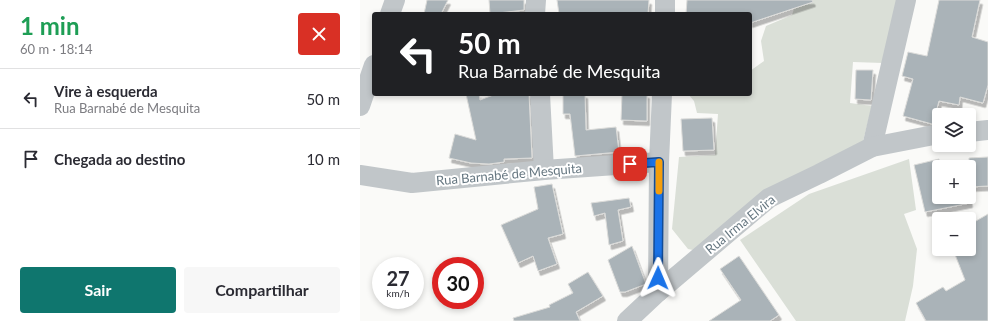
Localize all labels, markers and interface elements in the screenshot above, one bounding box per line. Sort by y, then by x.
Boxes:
text: 1 min [20,11,80,40]
button: close [298,13,340,55]
text: 50 m [458,26,521,60]
icon: left [392,28,444,80]
text: 60 m · 18:14 [20,41,93,57]
text: Rua Barnabé de Mesquita [458,60,660,82]
text: Vire à esquerda [54,82,158,100]
icon: left [20,88,42,110]
text: 50 m [306,90,340,108]
text: Rua Barnabé de Mesquita [54,100,200,116]
map controls [932,108,976,256]
button: layers [932,108,976,152]
pin [613,147,647,181]
icon: arrive [20,148,42,170]
text: Chegada ao destino [54,150,185,168]
text: 10 m [306,150,340,168]
icon: arrive [619,153,641,175]
street label: Rua Barnabé de Mesquita [435,160,583,188]
button: + [932,160,976,204]
street label: Rua Irma Elvira [702,191,778,257]
button: − [932,212,976,256]
speed limit sign: 30 [432,257,484,309]
position arrow [637,257,679,299]
text: 27 [386,266,410,290]
button: Sair [20,267,176,313]
button: Compartilhar [184,267,340,313]
text: km/h [386,287,410,299]

